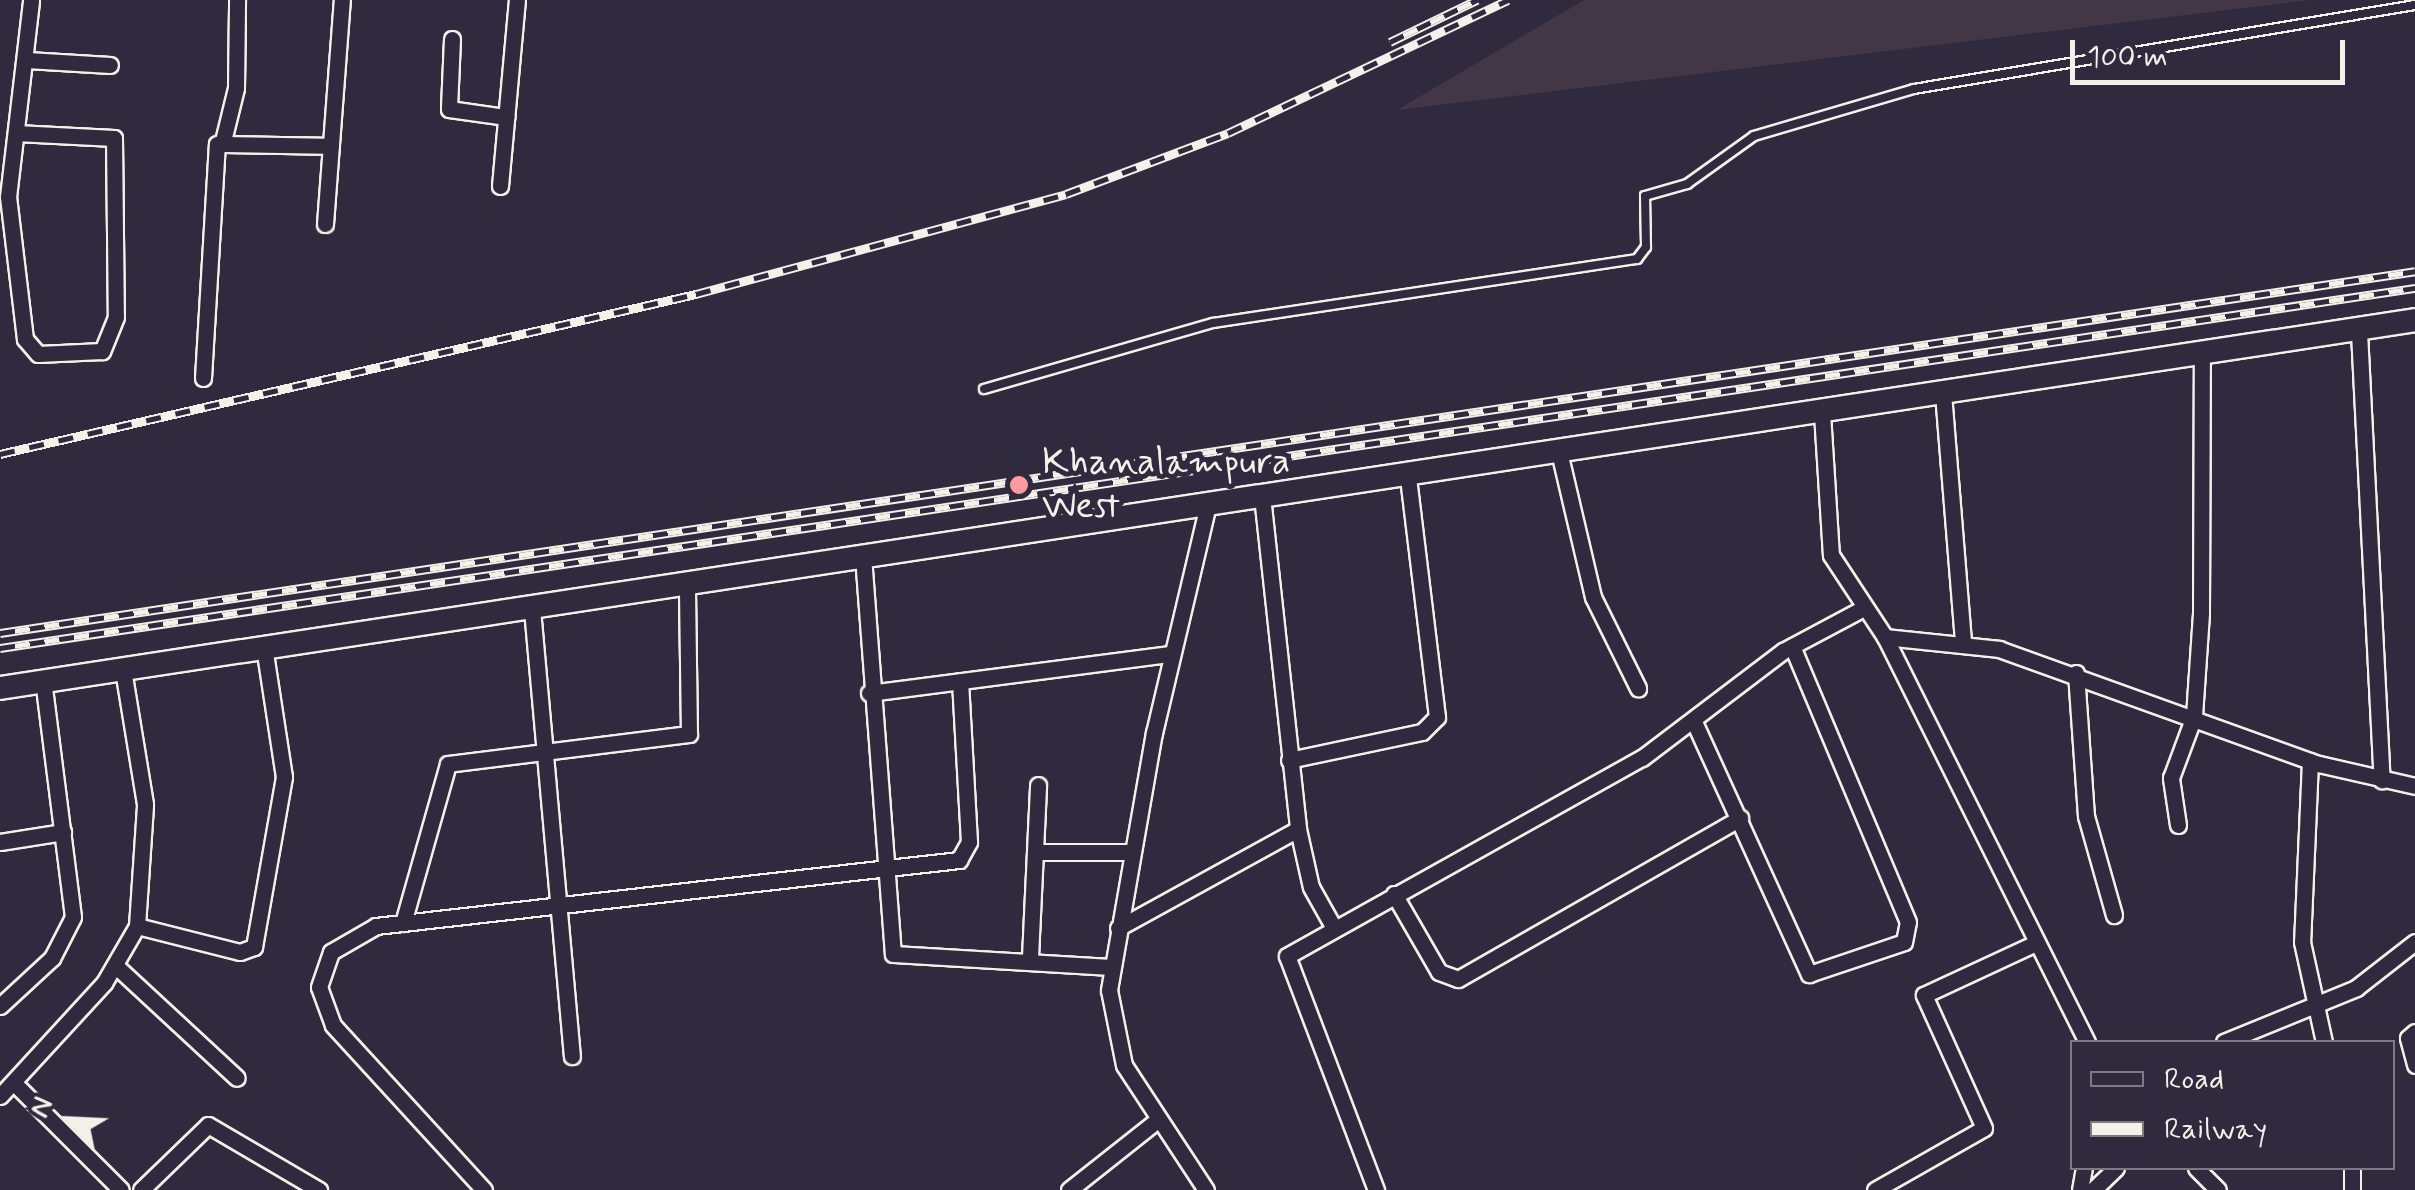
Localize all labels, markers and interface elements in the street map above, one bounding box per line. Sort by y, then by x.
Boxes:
scale bar [2075,20,2350,82]
text: 100 m [2087,38,2168,77]
place label: Khanalampura West [1042,440,1290,530]
marker: Khanalampura West [1006,472,1032,498]
legend [2070,1040,2395,1170]
text: Road [2164,1060,2224,1099]
north arrow [20,1070,120,1170]
text: N [21,1092,63,1124]
text: Railway [2164,1110,2267,1149]

